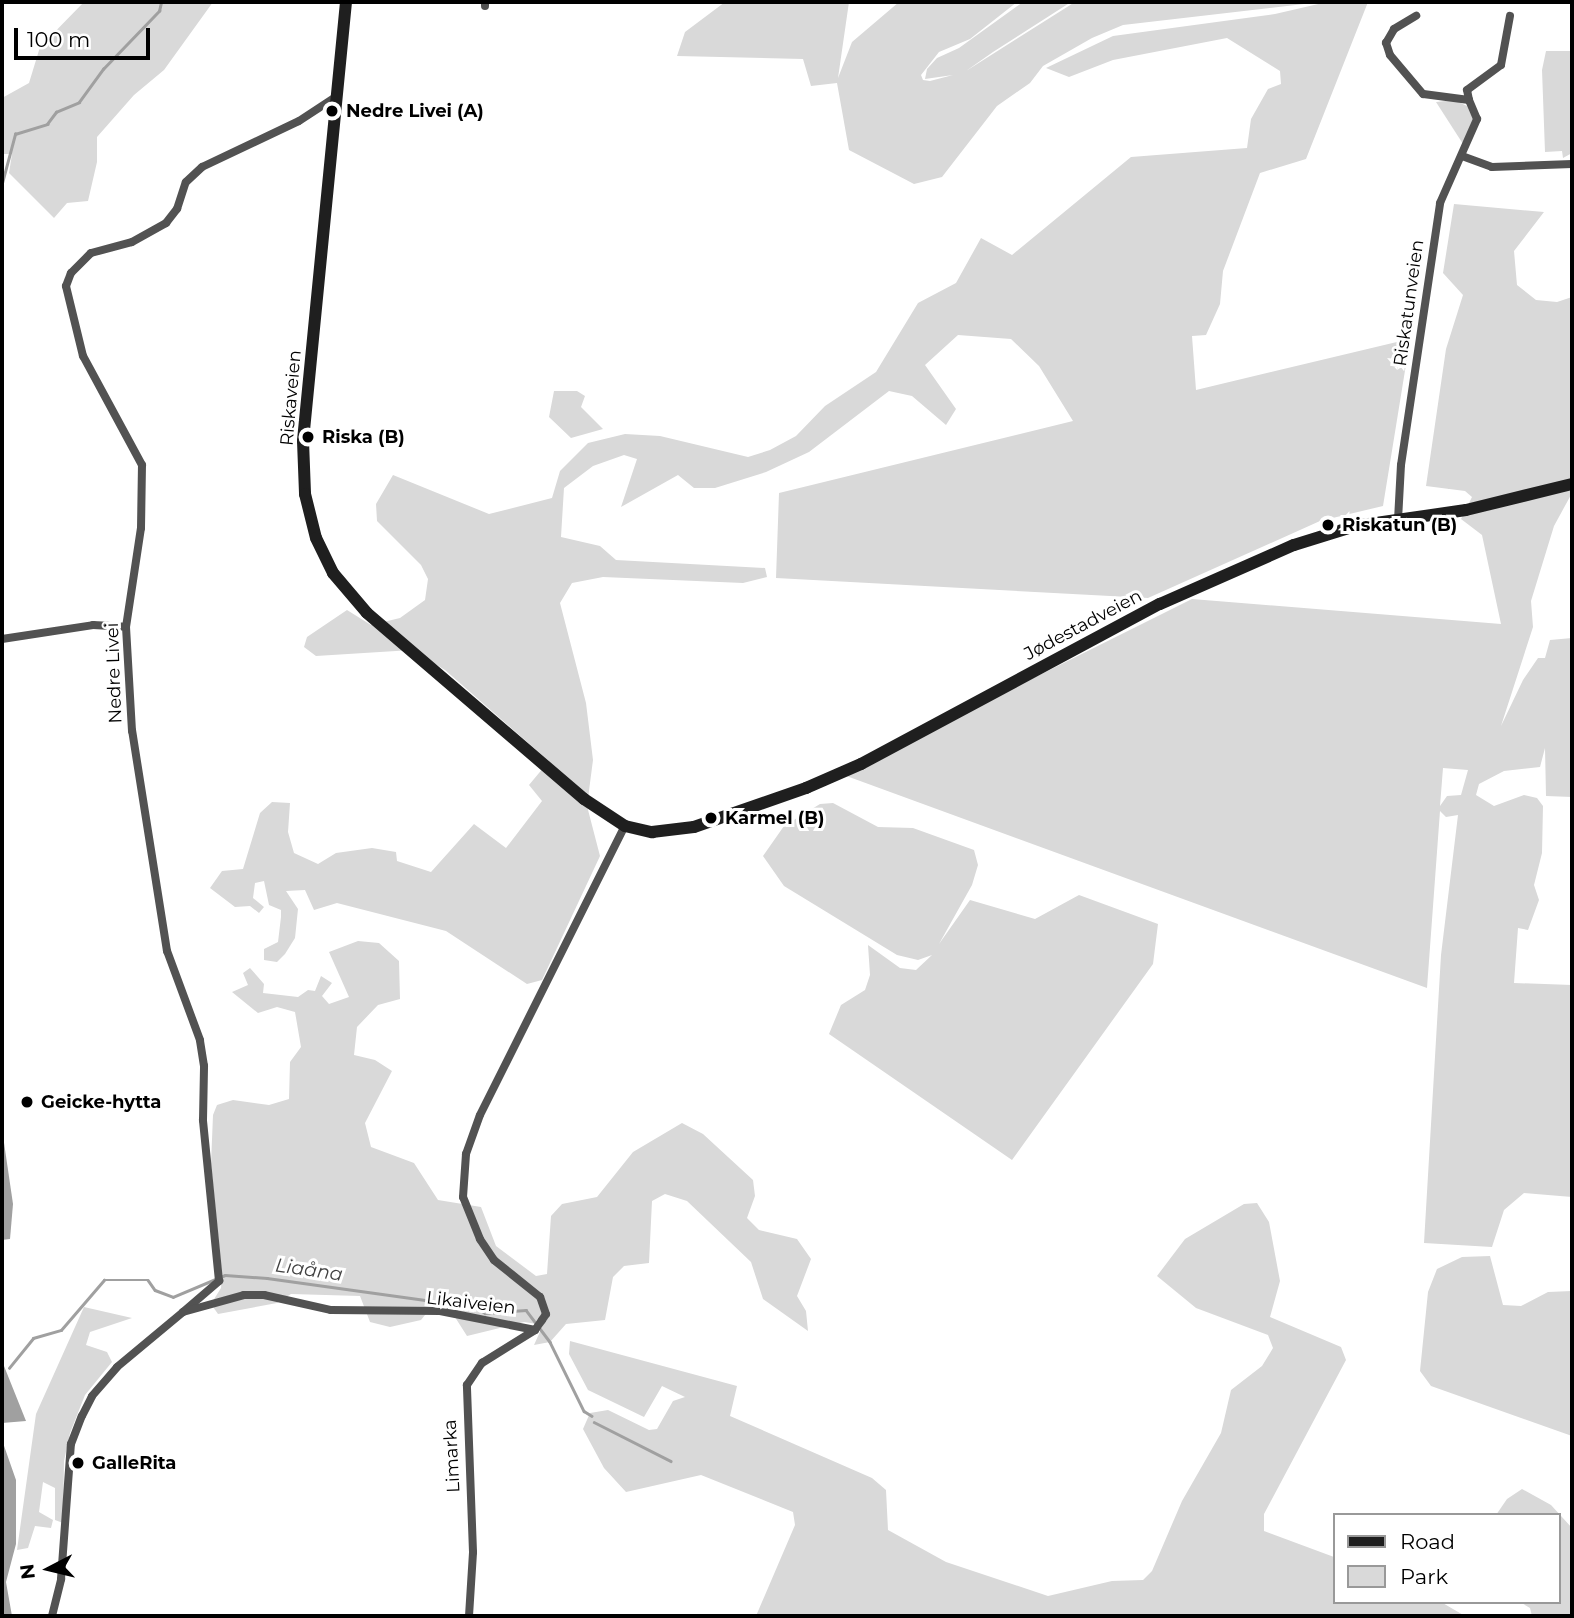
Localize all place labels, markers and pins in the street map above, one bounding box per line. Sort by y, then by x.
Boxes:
place label: Nedre Livei (A) [346,100,484,122]
marker: Nedre Livei (A) [324,103,340,119]
place label: Riska (B) [322,426,405,448]
marker: Riska (B) [300,429,316,445]
place label: Riskatun (B) [1342,514,1457,536]
marker: Riskatun (B) [1320,517,1336,533]
place label: Karmel (B) [725,807,824,829]
marker: Karmel (B) [703,810,719,826]
place label: Geicke-hytta [41,1091,161,1113]
marker: Geicke-hytta [19,1094,35,1110]
place label: GalleRita [92,1452,176,1474]
marker: GalleRita [70,1455,86,1471]

